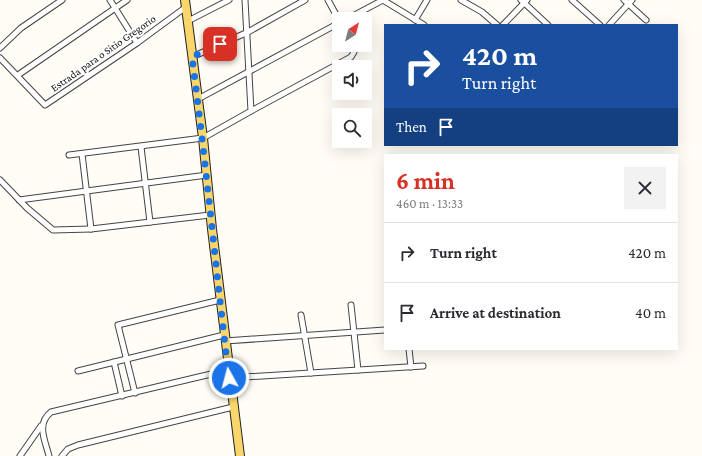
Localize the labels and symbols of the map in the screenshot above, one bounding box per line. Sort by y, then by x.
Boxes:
street label: Estrada para o Sitio Gregorio [48,12,159,95]
north arrow [332,12,372,52]
pin [203,27,237,61]
position arrow [208,357,250,399]

